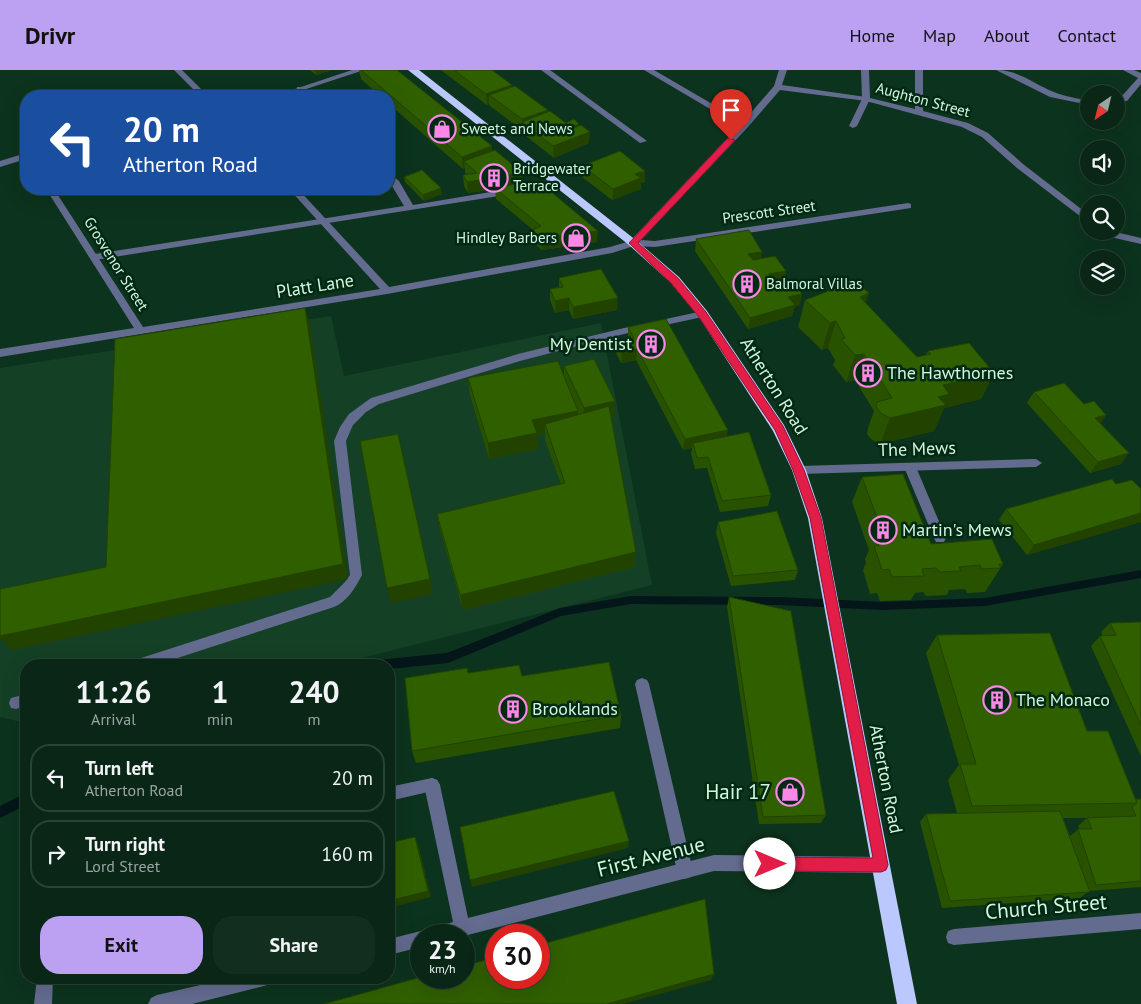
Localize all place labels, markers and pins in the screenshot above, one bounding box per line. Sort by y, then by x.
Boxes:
pin [710,89,752,140]
shop icon: Sweets and News [427,114,457,144]
place label: Sweets and News [461,119,573,138]
place label: Bridgewater Terrace [513,159,591,195]
building icon: Bridgewater Terrace [479,163,509,193]
shop icon: Hindley Barbers [561,223,591,253]
place label: Hindley Barbers [456,228,557,247]
building icon: Balmoral Villas [732,269,762,299]
place label: Balmoral Villas [766,274,862,293]
building icon: My Dentist [636,329,666,359]
place label: My Dentist [550,332,632,355]
building icon: The Hawthornes [853,358,883,388]
place label: The Hawthornes [887,361,1013,384]
building icon: Martin's Mews [868,515,898,545]
place label: Martin's Mews [902,518,1012,541]
building icon: The Monaco [982,685,1012,715]
place label: The Monaco [1016,688,1110,711]
building icon: Brooklands [498,694,528,724]
place label: Brooklands [532,697,618,720]
shop icon: Hair 17 [775,777,805,807]
place label: Hair 17 [705,778,771,805]

